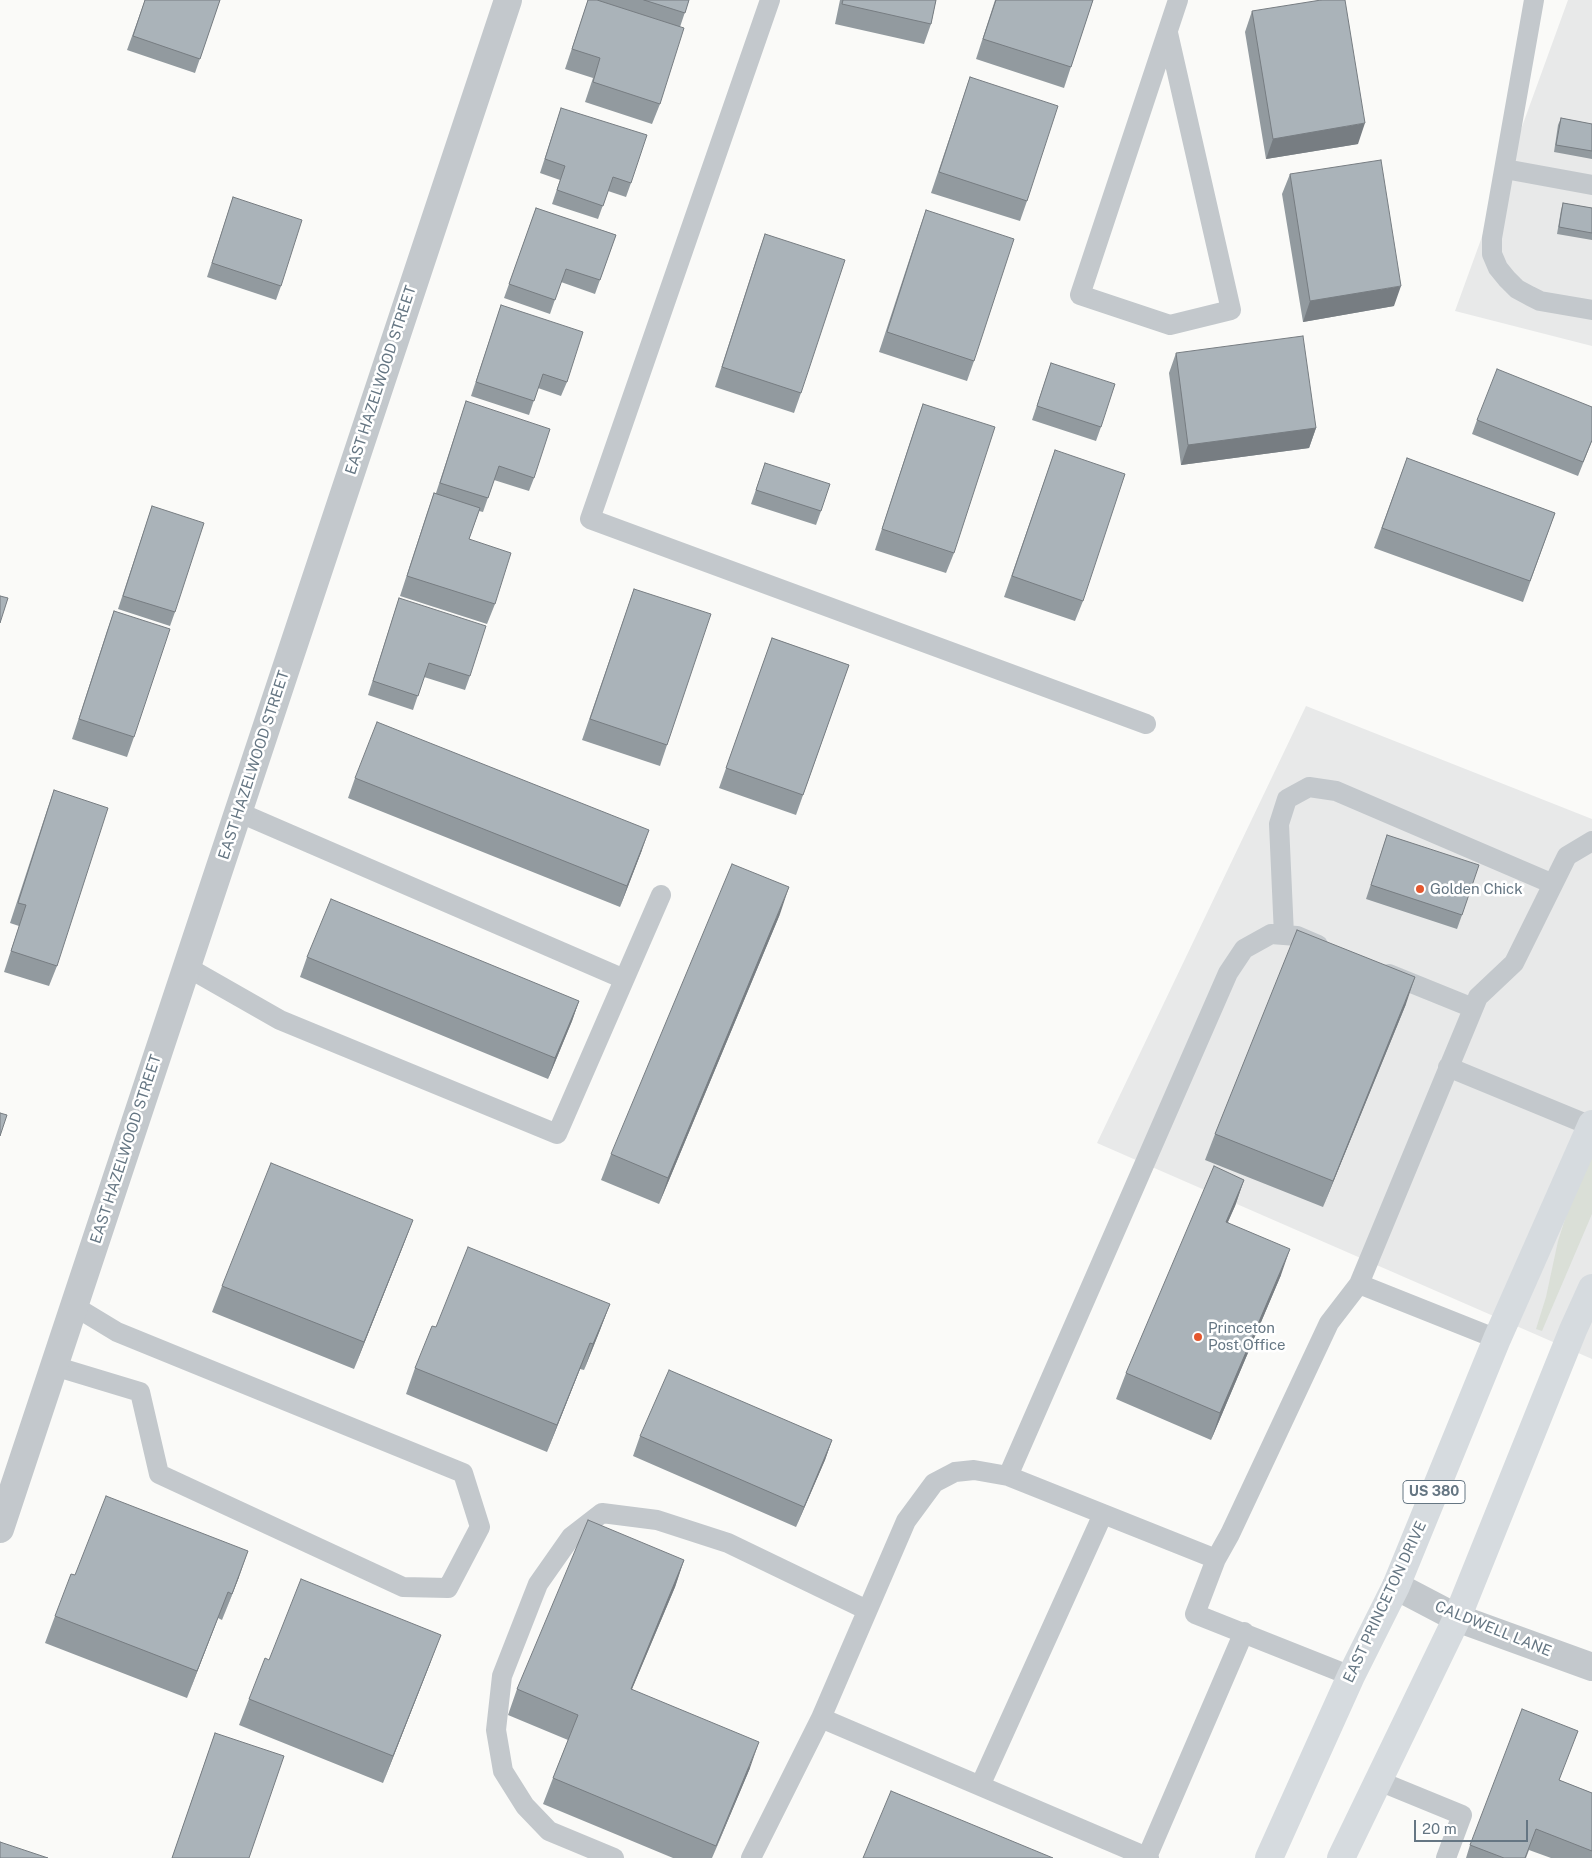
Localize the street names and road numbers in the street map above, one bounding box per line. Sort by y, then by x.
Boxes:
street label: EAST HAZELWOOD STREET [342,283,420,477]
street label: EAST HAZELWOOD STREET [215,668,293,862]
street label: EAST HAZELWOOD STREET [87,1052,165,1246]
road number: US 380 [1403,1480,1465,1504]
street label: EAST PRINCETON DRIVE [1340,1518,1430,1686]
street label: CALDWELL LANE [1432,1597,1554,1661]

